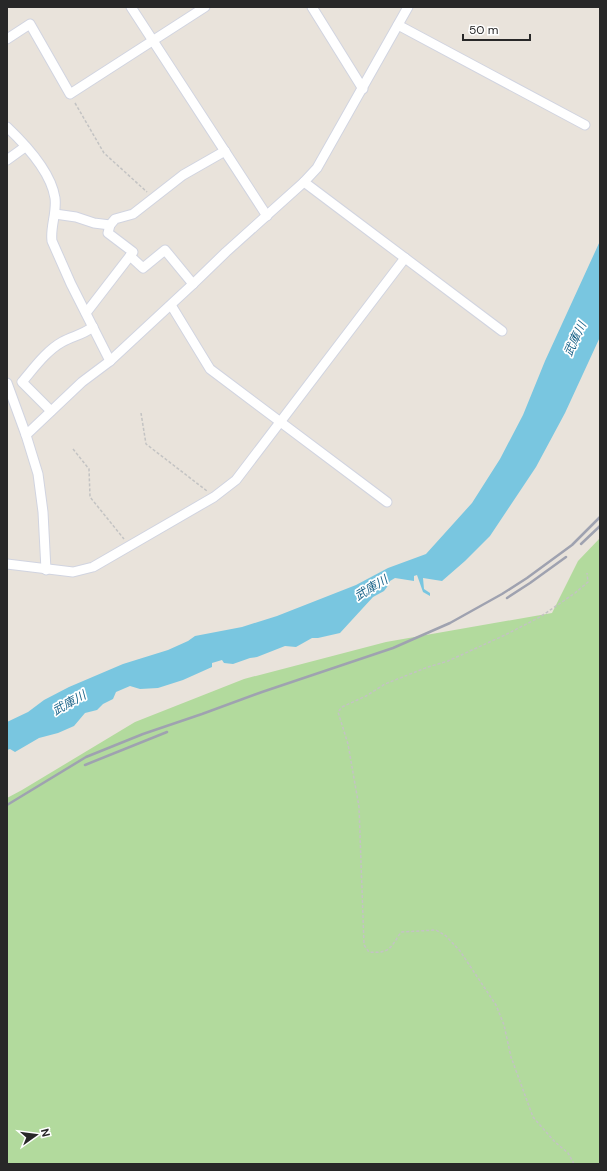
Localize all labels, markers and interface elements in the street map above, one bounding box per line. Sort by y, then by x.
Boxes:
scale bar [463,16,530,42]
text: 50 m [469,22,498,38]
water label: 武庫川 [560,317,591,359]
water label: 武庫川 [351,571,392,604]
water label: 武庫川 [49,686,90,719]
north arrow [16,1115,56,1155]
text: N [38,1127,53,1138]

